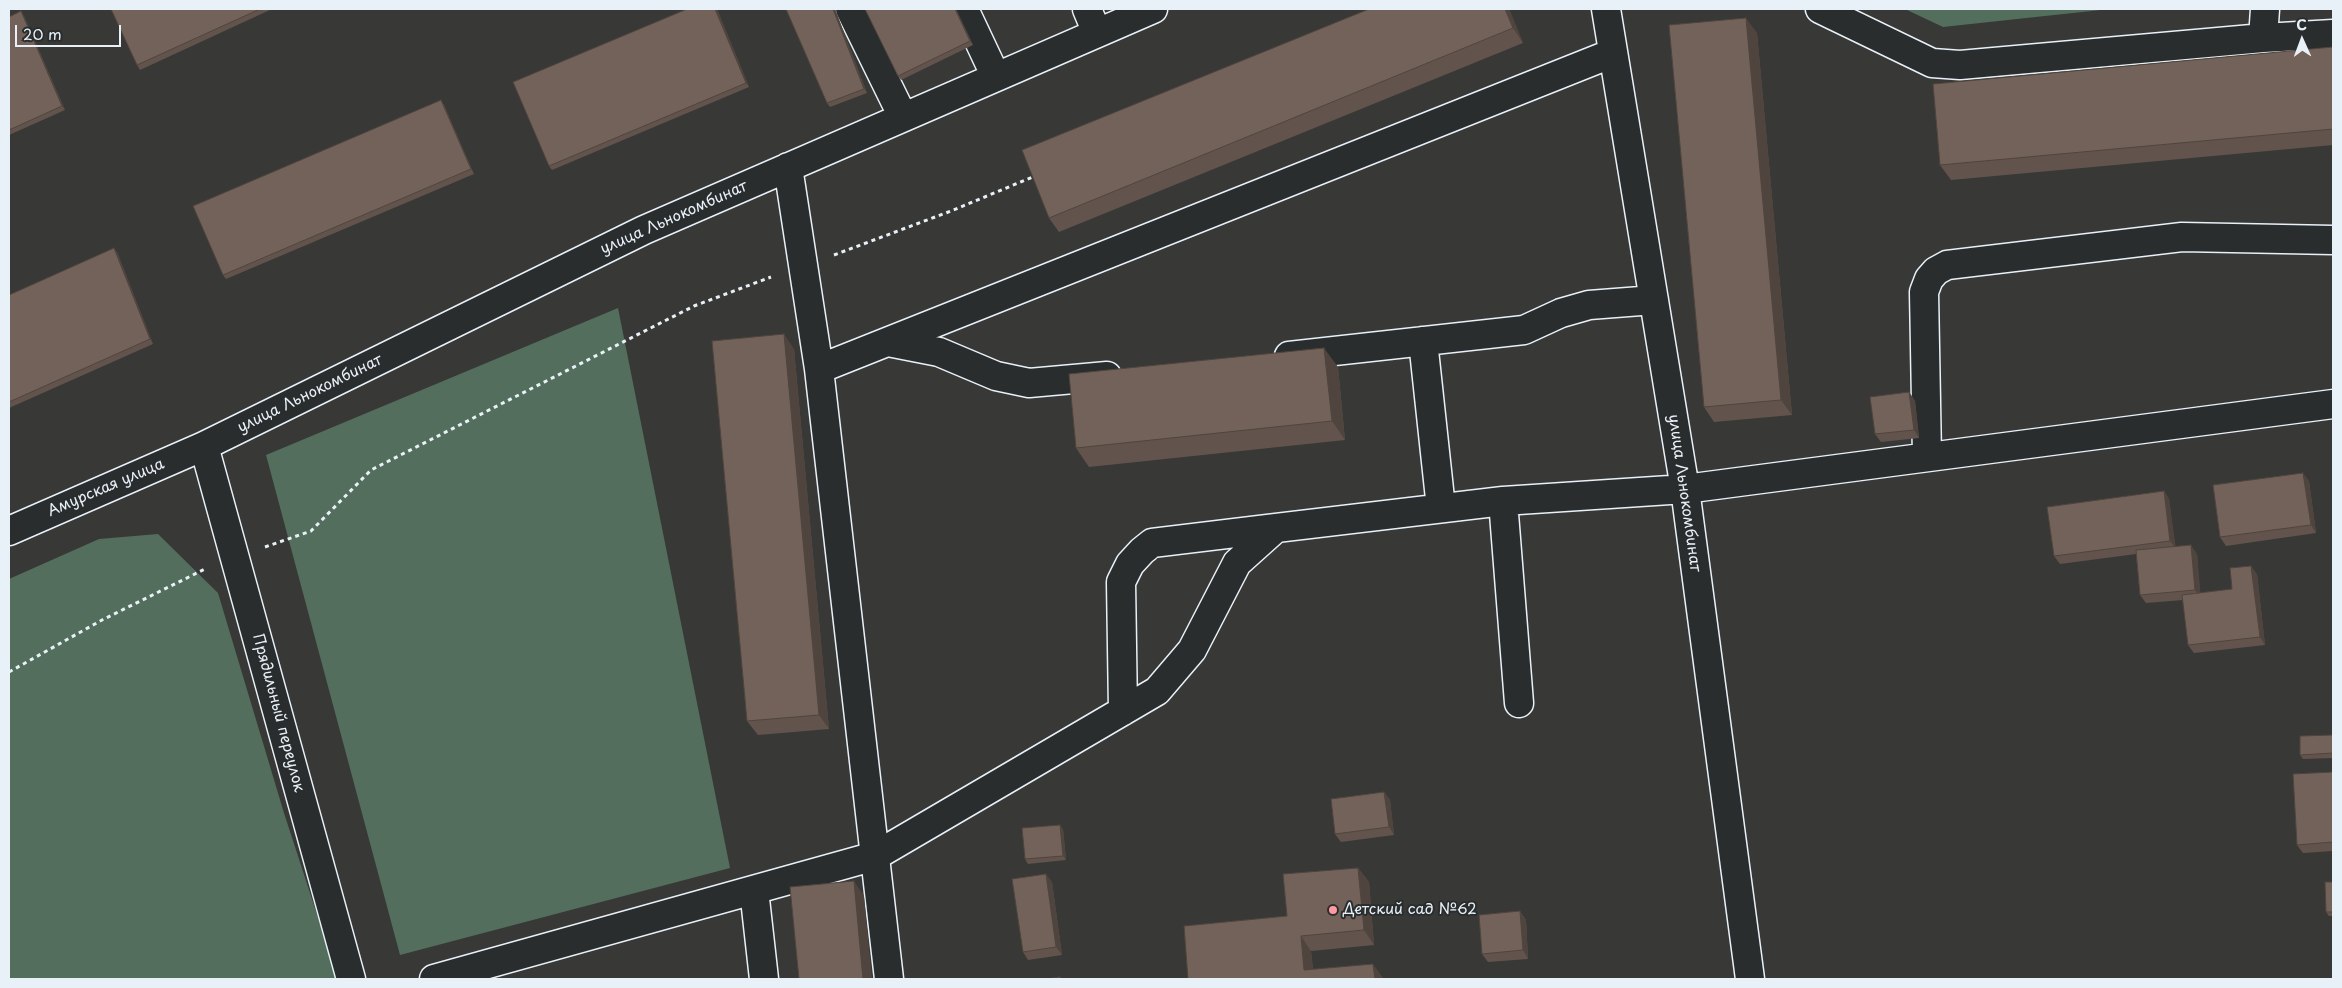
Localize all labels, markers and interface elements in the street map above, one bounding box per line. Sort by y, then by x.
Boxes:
text: С [2296,14,2307,35]
scale bar [18,15,124,47]
north arrow [2277,15,2327,65]
text: 20 m [23,22,62,45]
street label: улица Льнокомбинат [598,177,750,259]
street label: улица Льнокомбинат [235,351,385,437]
street label: улица Льнокомбинат [1664,413,1704,573]
street label: Амурская улица [45,455,167,521]
street label: Прядильный переулок [248,632,308,794]
place label: Детский сад №62 [1343,901,1477,919]
marker: Детский сад №62 [1327,904,1339,916]

